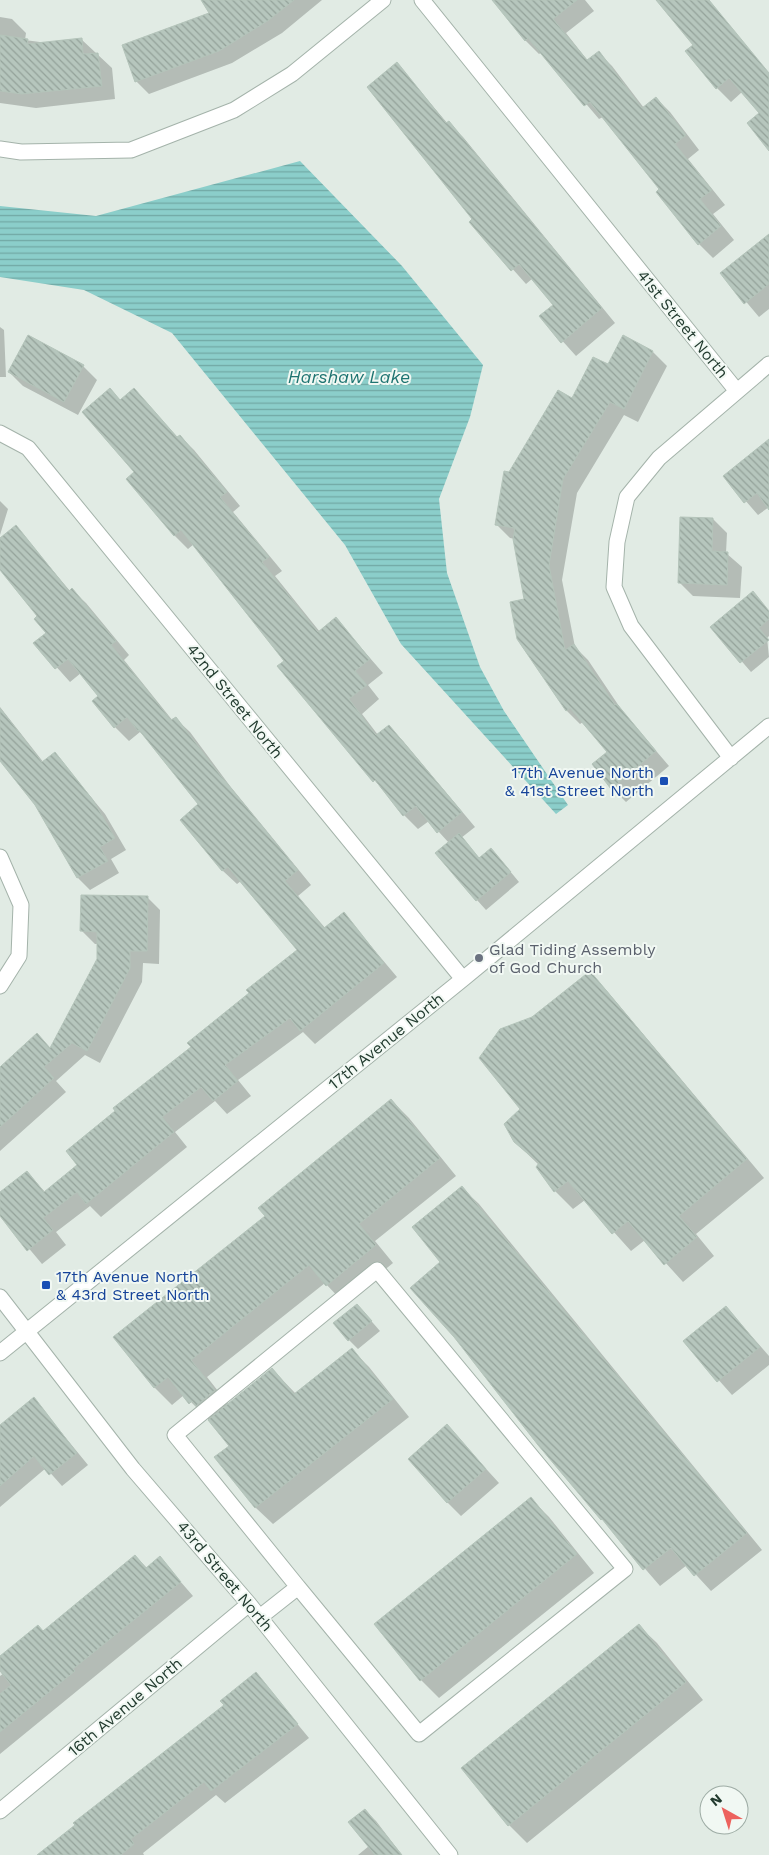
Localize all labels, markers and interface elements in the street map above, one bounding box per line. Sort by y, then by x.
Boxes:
street label: 41st Street North [634,266,732,382]
water label: Harshaw Lake [288,366,410,387]
street label: 42nd Street North [183,640,287,762]
place label: 17th Avenue North & 41st Street North [505,763,654,800]
marker: 17th Avenue North & 41st Street North [658,775,670,787]
place label: Glad Tiding Assembly of God Church [489,940,656,977]
marker: Glad Tiding Assembly of God Church [473,952,485,964]
street label: 17th Avenue North [325,989,447,1093]
place label: 17th Avenue North & 43rd Street North [56,1267,210,1304]
marker: 17th Avenue North & 43rd Street North [40,1279,52,1291]
street label: 43rd Street North [173,1517,277,1635]
street label: 16th Avenue North [64,1654,186,1760]
north arrow [699,1785,749,1835]
text: N [707,1790,725,1809]

